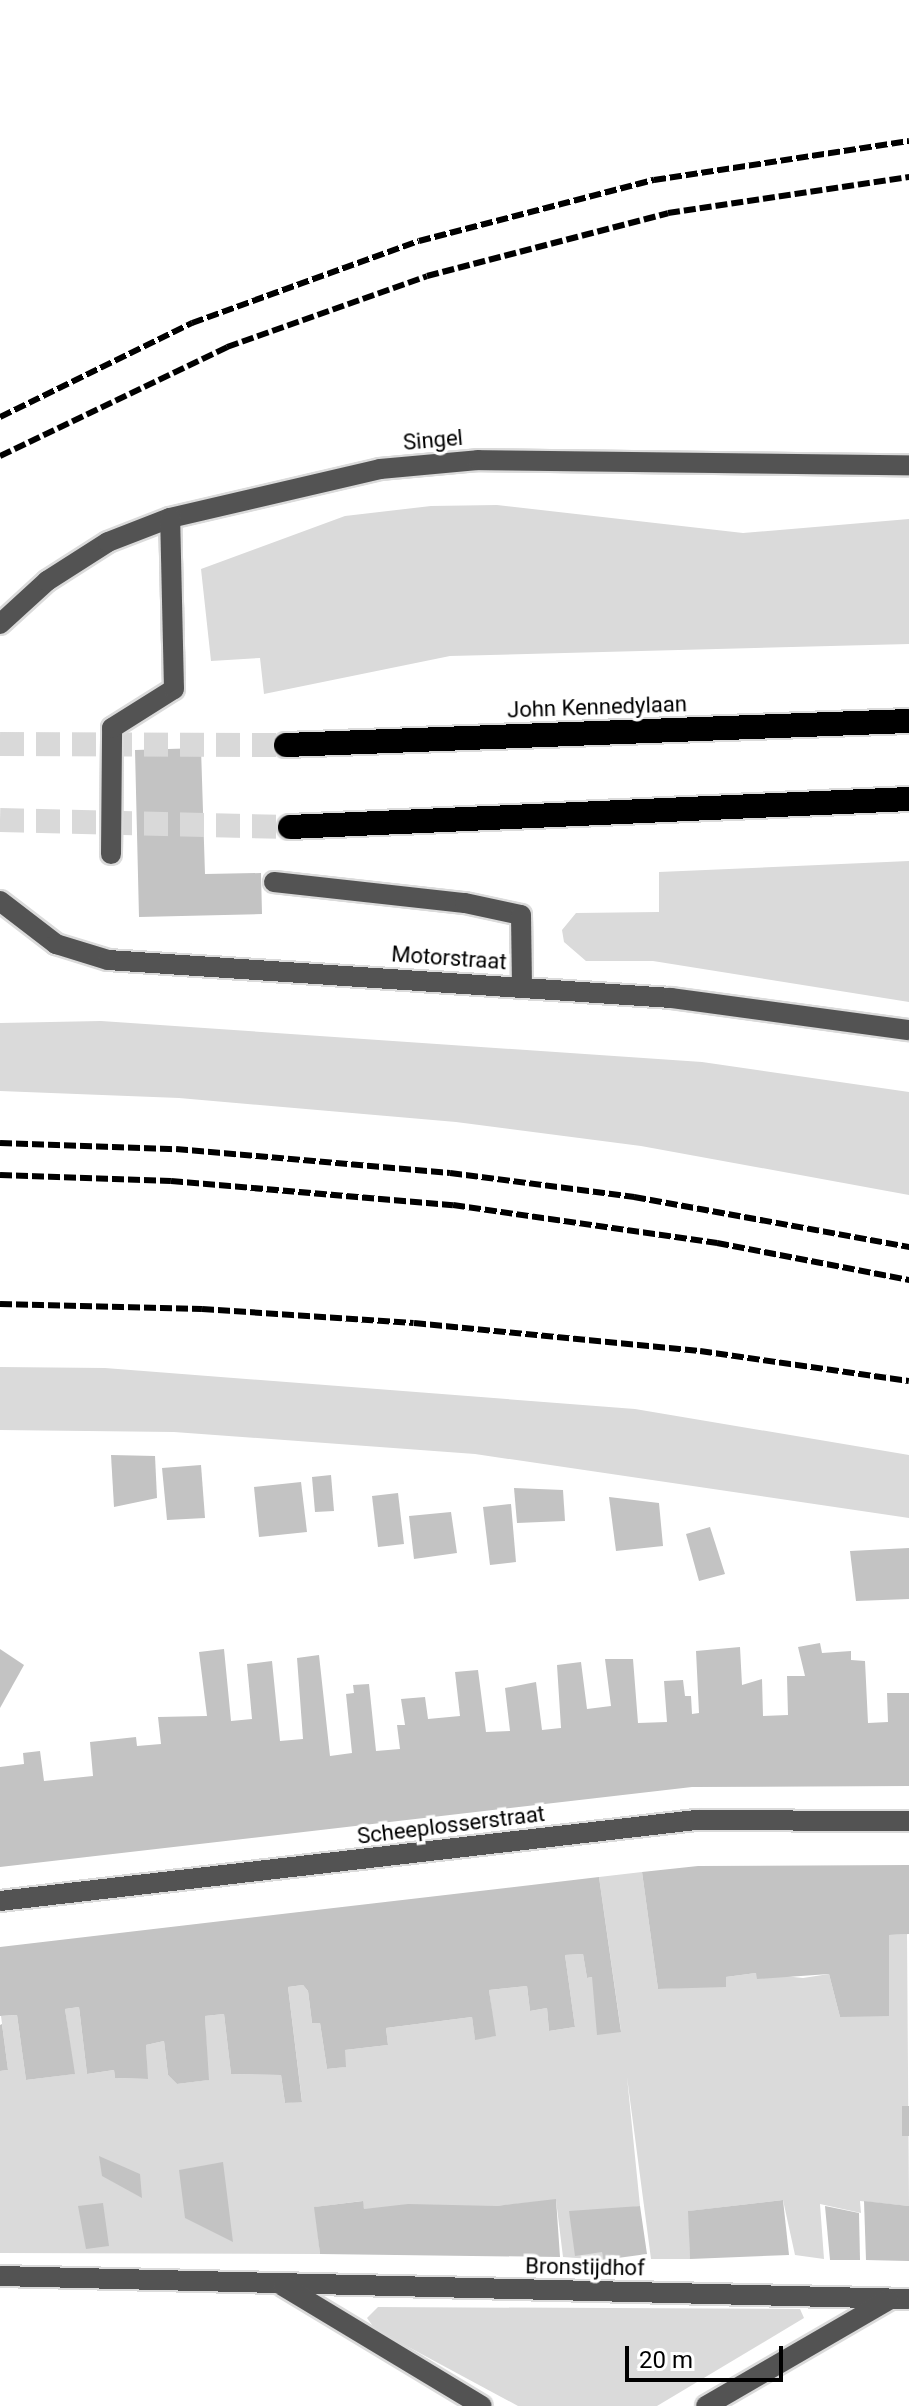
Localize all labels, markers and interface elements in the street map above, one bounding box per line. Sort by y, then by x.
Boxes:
street label: Singel [402,424,464,456]
street label: John Kennedylaan [507,691,687,723]
street label: Motorstraat [390,941,508,975]
street label: Scheeplosserstraat [356,1800,546,1850]
street label: Bronstijdhof [525,2253,645,2281]
scale bar [629,2330,787,2380]
text: 20 m [639,2346,693,2374]

